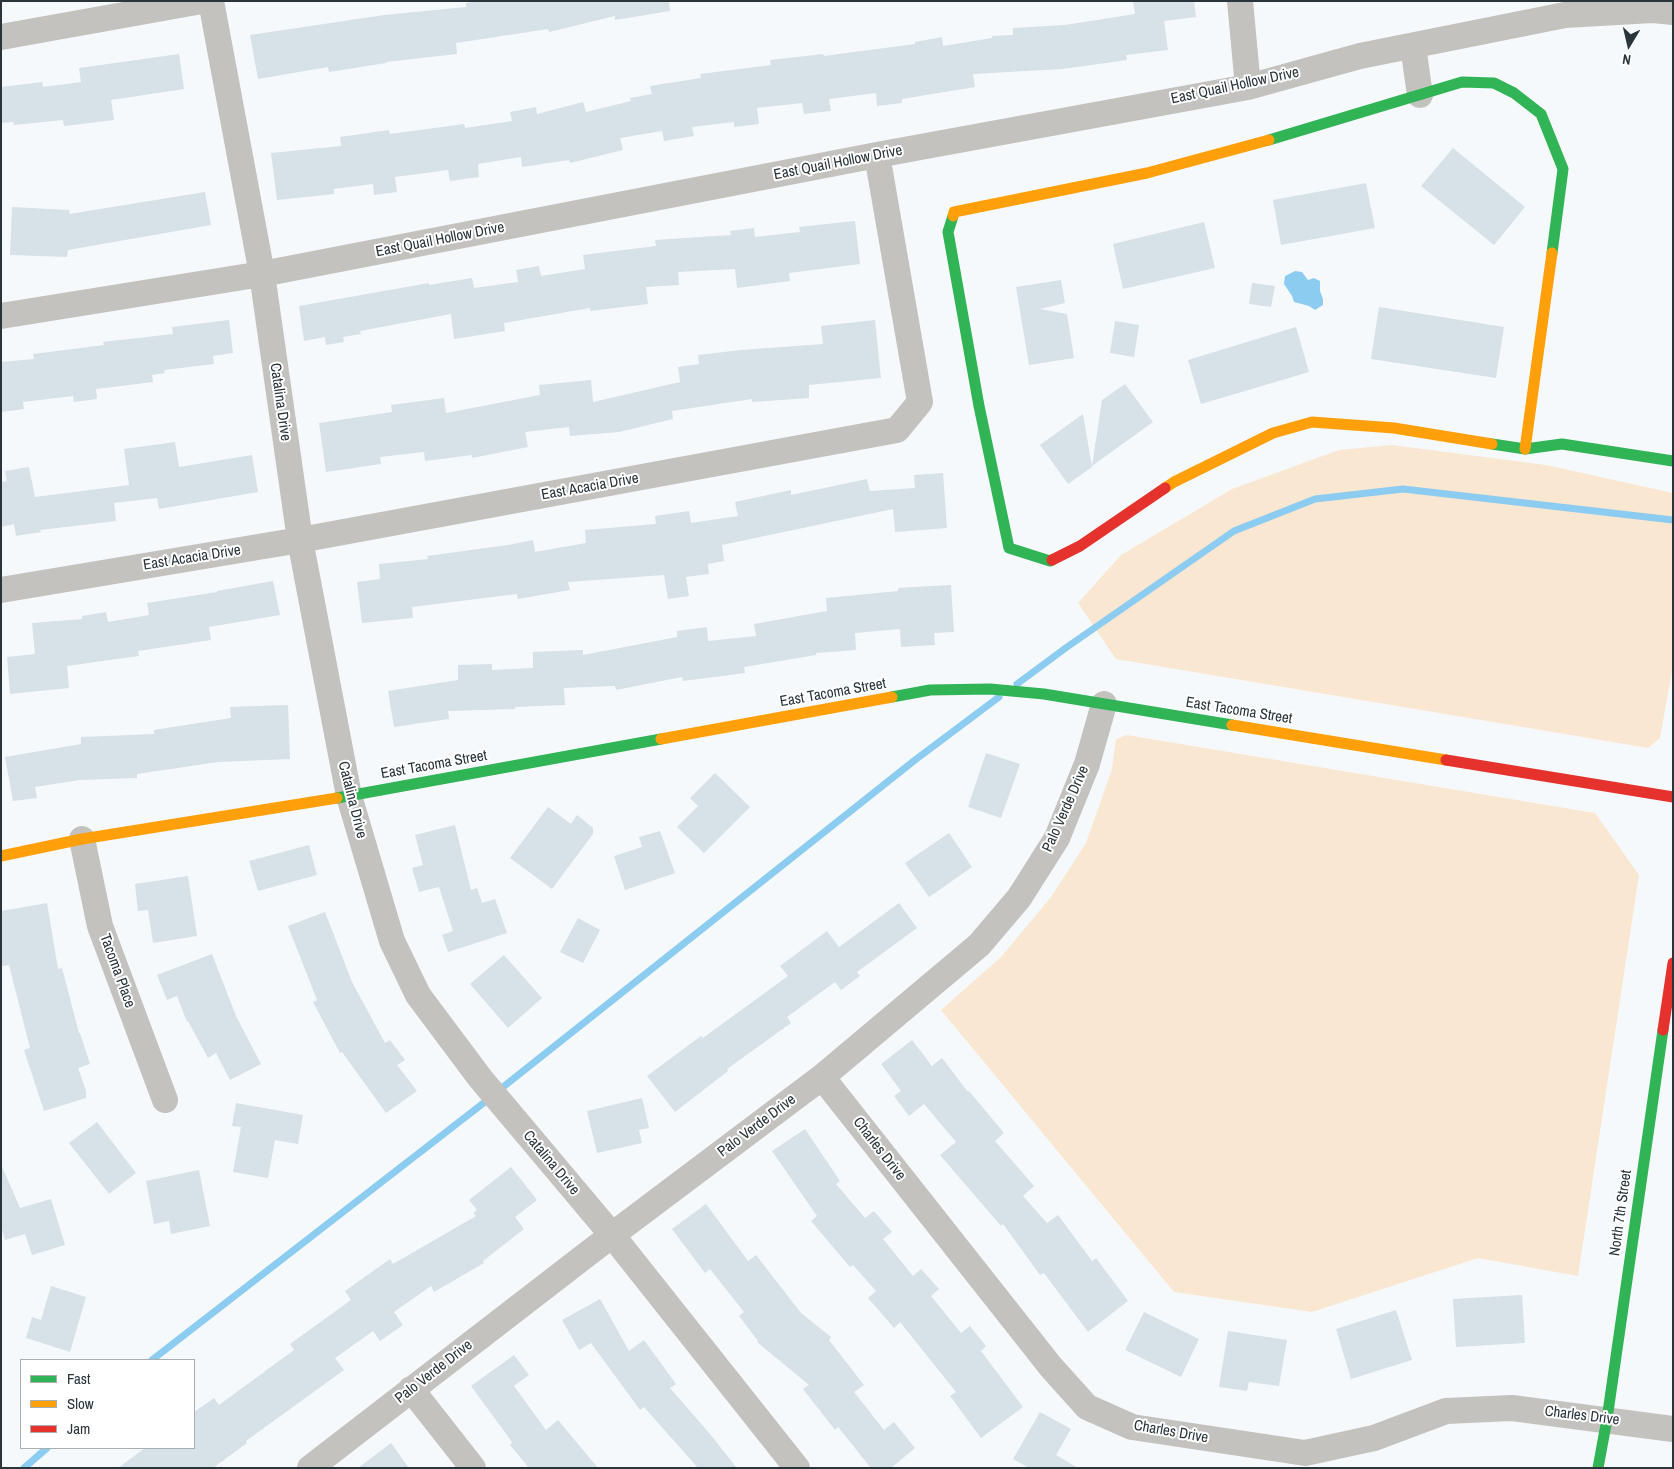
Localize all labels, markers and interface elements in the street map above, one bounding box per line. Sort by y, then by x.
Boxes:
north arrow [1604,20,1654,70]
text: N [1621,50,1632,69]
street label: East Quail Hollow Drive [1169,64,1301,108]
street label: East Quail Hollow Drive [772,142,904,184]
street label: East Quail Hollow Drive [374,219,506,261]
street label: Catalina Drive [266,362,294,442]
street label: East Acacia Drive [540,470,640,504]
street label: East Acacia Drive [142,541,242,575]
street label: East Tacoma Street [778,675,888,711]
street label: East Tacoma Street [1184,694,1294,728]
street label: East Tacoma Street [379,747,489,783]
street label: Catalina Drive [334,760,370,840]
street label: Palo Verde Drive [1039,763,1093,855]
street label: Tacoma Place [95,932,139,1010]
street label: Palo Verde Drive [714,1091,800,1161]
street label: Charles Drive [849,1114,909,1184]
street label: Catalina Drive [519,1127,583,1199]
street label: North 7th Street [1606,1169,1636,1257]
street label: Palo Verde Drive [392,1336,476,1408]
legend [20,1359,195,1449]
text: Fast [67,1368,90,1389]
text: Slow [67,1393,94,1414]
street label: Charles Drive [1544,1402,1620,1430]
street label: Charles Drive [1132,1417,1210,1447]
text: Jam [67,1418,90,1439]

